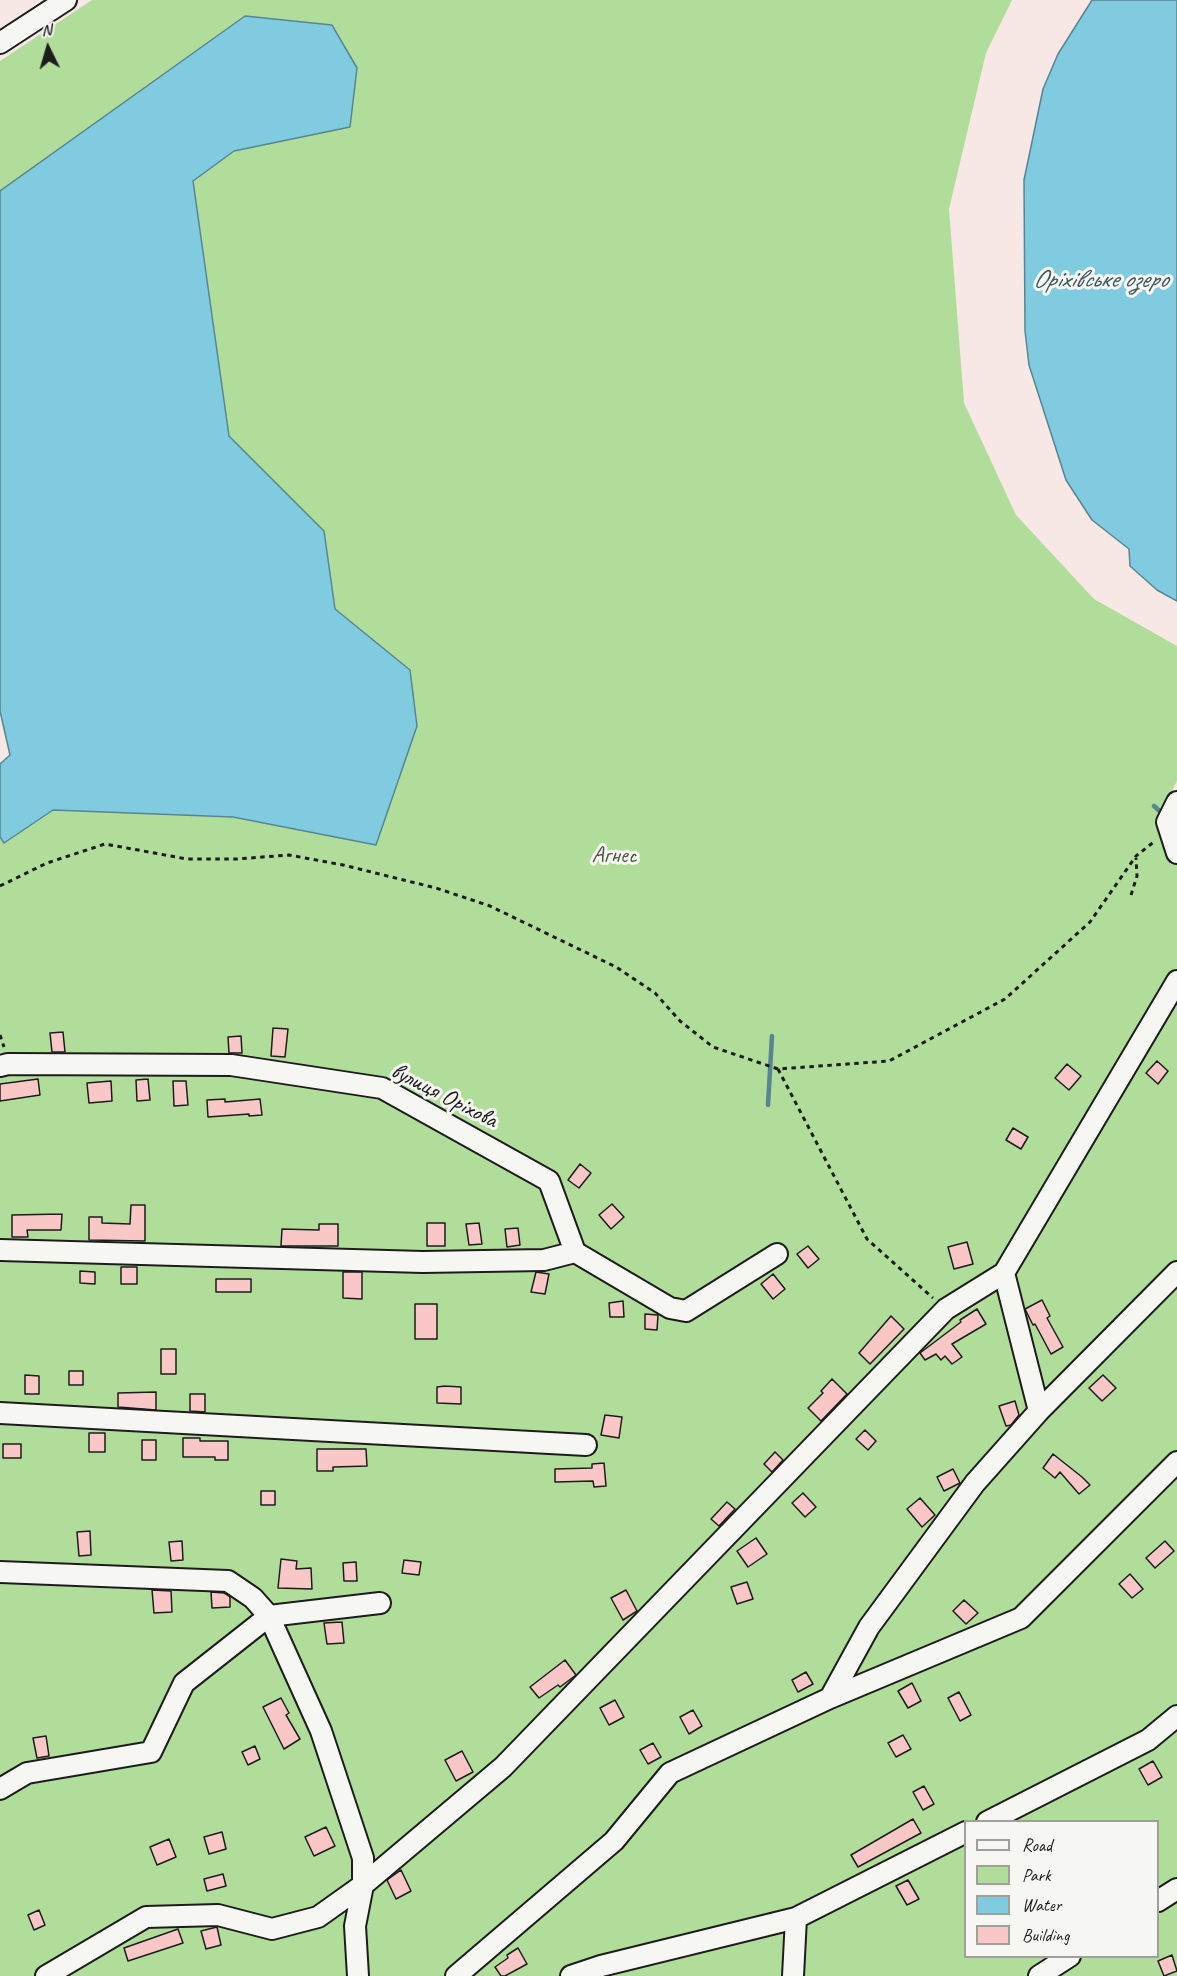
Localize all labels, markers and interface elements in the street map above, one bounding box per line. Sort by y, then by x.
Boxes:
north arrow [18,18,78,78]
text: N [41,20,52,40]
water label: Оріхівське озеро [1033,264,1167,296]
park label: Агнес [591,842,637,870]
street label: вулиця Оріхова [386,1057,502,1135]
legend [964,1820,1159,1958]
text: Road [1022,1834,1052,1856]
text: Park [1022,1864,1051,1886]
text: Water [1022,1894,1061,1916]
text: Building [1022,1924,1069,1946]

